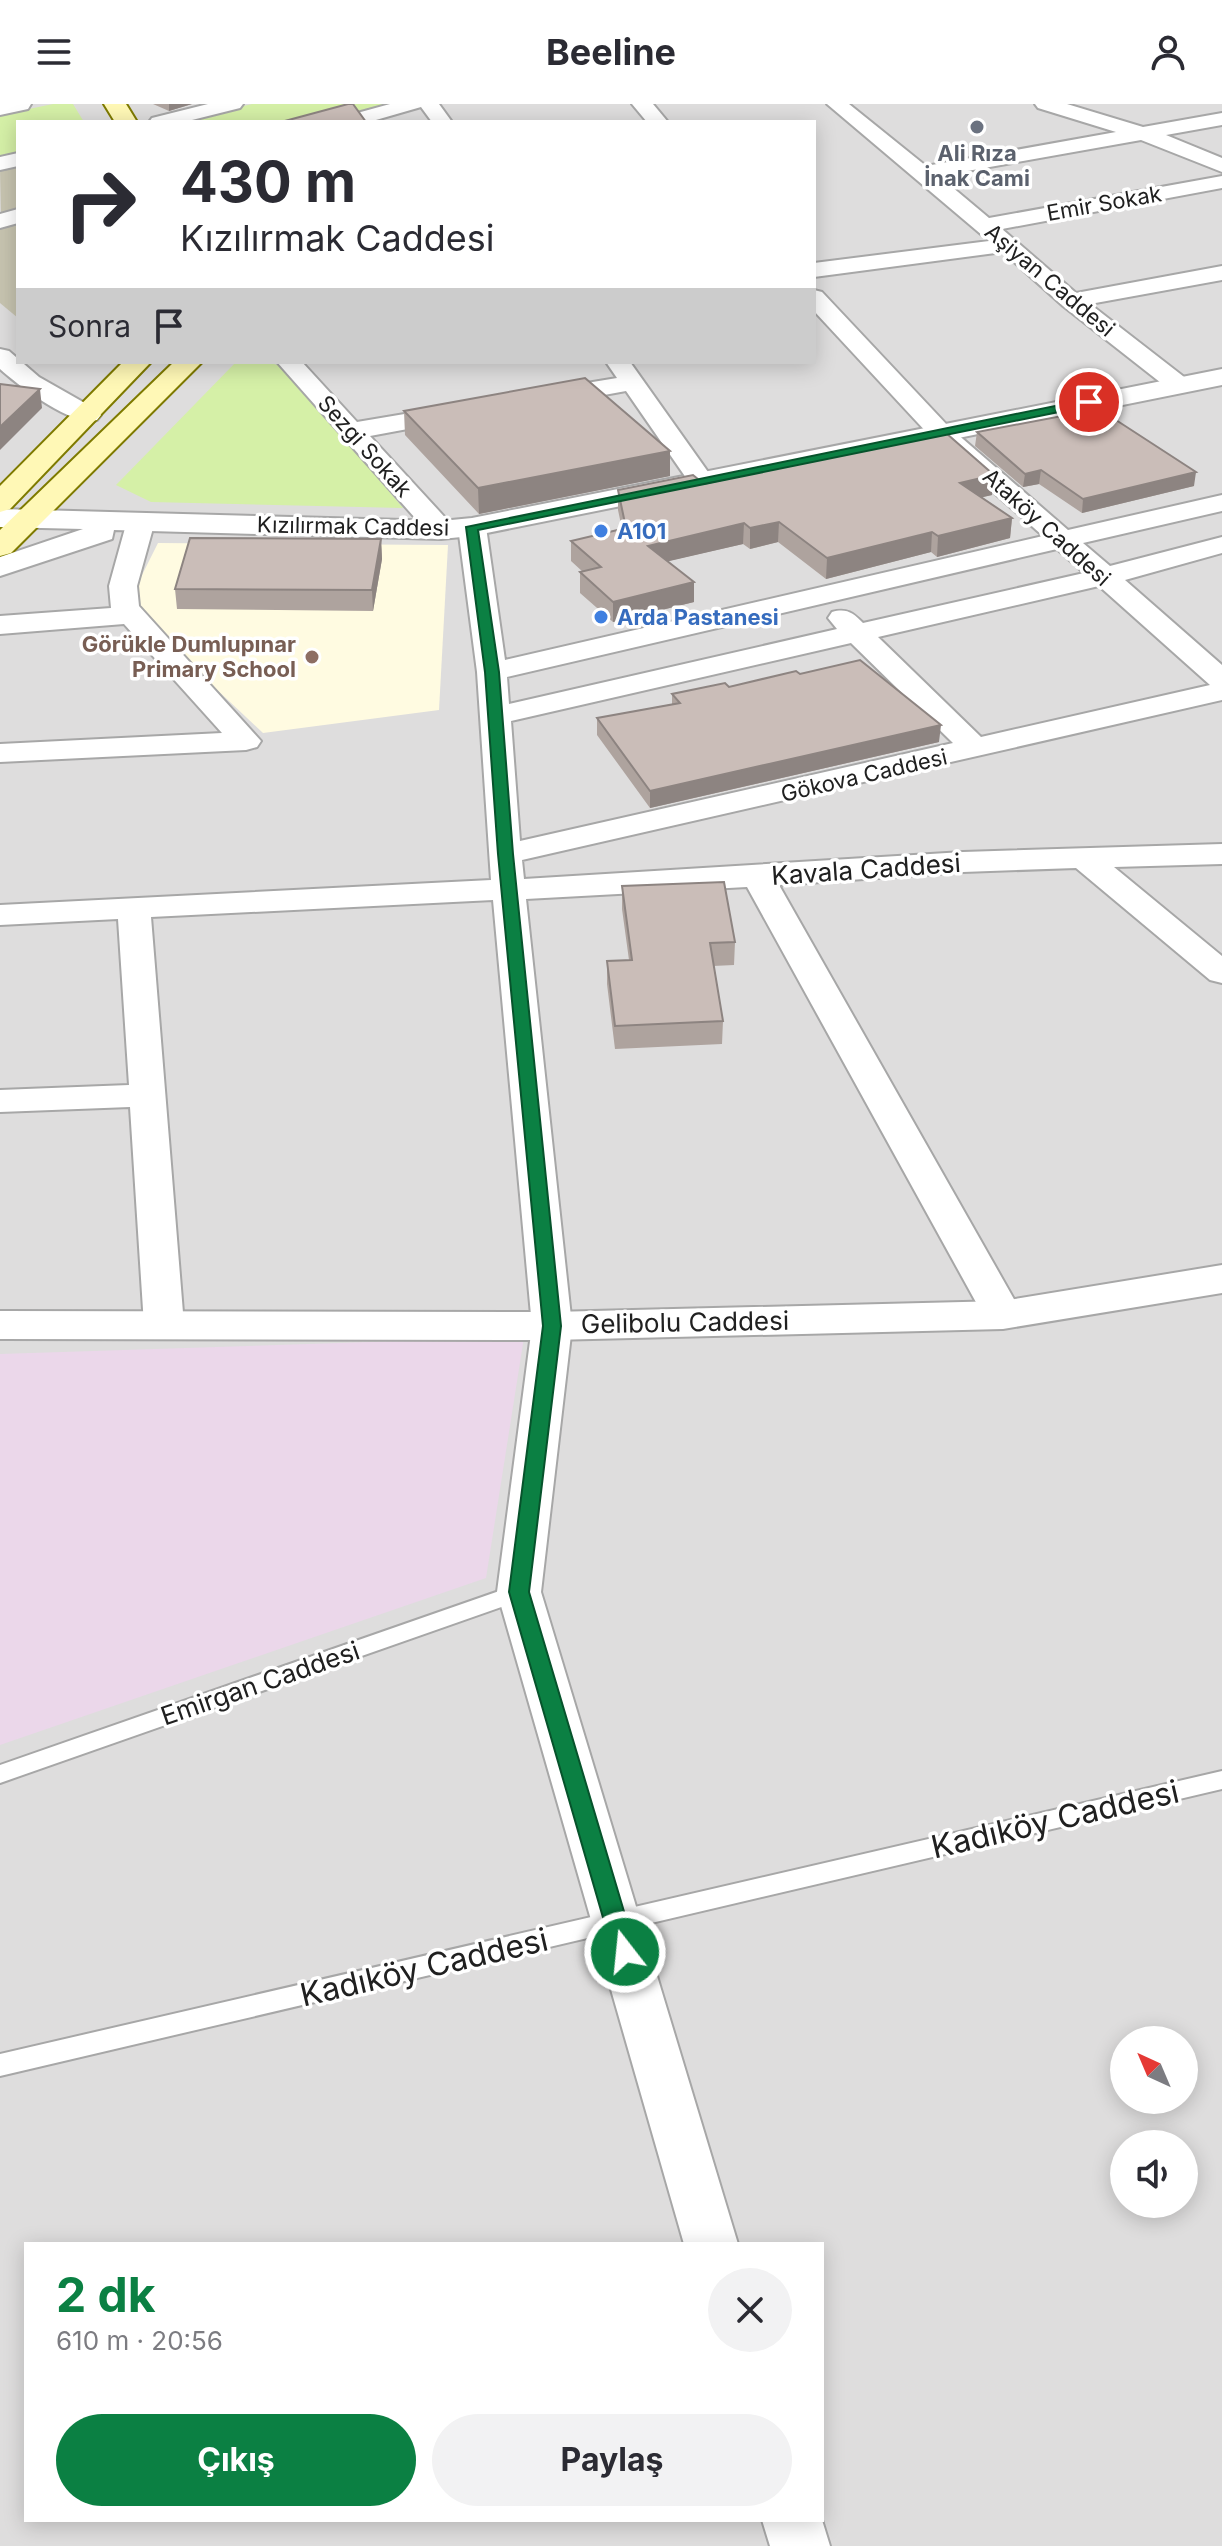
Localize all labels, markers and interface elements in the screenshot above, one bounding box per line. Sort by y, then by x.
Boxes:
icon: menu [32,30,76,74]
text: Beeline [546,30,676,74]
icon: person [1146,30,1190,74]
marker: Ali Rıza İnak Cami [968,118,986,136]
place label: Ali Rıza İnak Cami [924,140,1030,191]
text: 430 m [180,148,356,216]
icon: right [48,152,152,256]
street label: Emir Sokak [1045,180,1163,226]
text: Kızılırmak Caddesi [180,216,495,260]
street label: Aşiyan Caddesi [980,218,1120,342]
icon: arrive [147,304,191,348]
text: Sonra [48,308,131,344]
pin [1055,368,1123,436]
icon: arrive [1067,380,1111,424]
street label: Sezgi Sokak [313,390,417,502]
street label: Ataköy Caddesi [978,463,1116,591]
street label: Kızılırmak Caddesi [257,511,449,541]
place label: A101 [617,518,666,544]
marker: A101 [592,522,610,540]
place label: Arda Pastanesi [617,604,779,630]
marker: Arda Pastanesi [592,608,610,626]
place label: Görükle Dumlupınar Primary School [82,631,296,682]
marker: Görükle Dumlupınar Primary School [303,648,321,666]
street label: Gökova Caddesi [778,743,950,807]
street label: Kavala Caddesi [770,847,962,891]
street label: Gelibolu Caddesi [581,1305,789,1339]
street label: Emirgan Caddesi [157,1635,363,1731]
street label: Kadıköy Caddesi [927,1772,1183,1866]
position arrow [583,1910,667,1994]
street label: Kadıköy Caddesi [296,1920,552,2014]
north arrow [1110,2026,1198,2114]
map controls [1110,2026,1198,2218]
button: sound [1110,2130,1198,2218]
text: 2 dk [56,2265,156,2324]
button: close [708,2268,792,2352]
text: 610 m · 20:56 [56,2325,223,2356]
button: Çıkış [56,2414,416,2506]
button: Paylaş [432,2414,792,2506]

